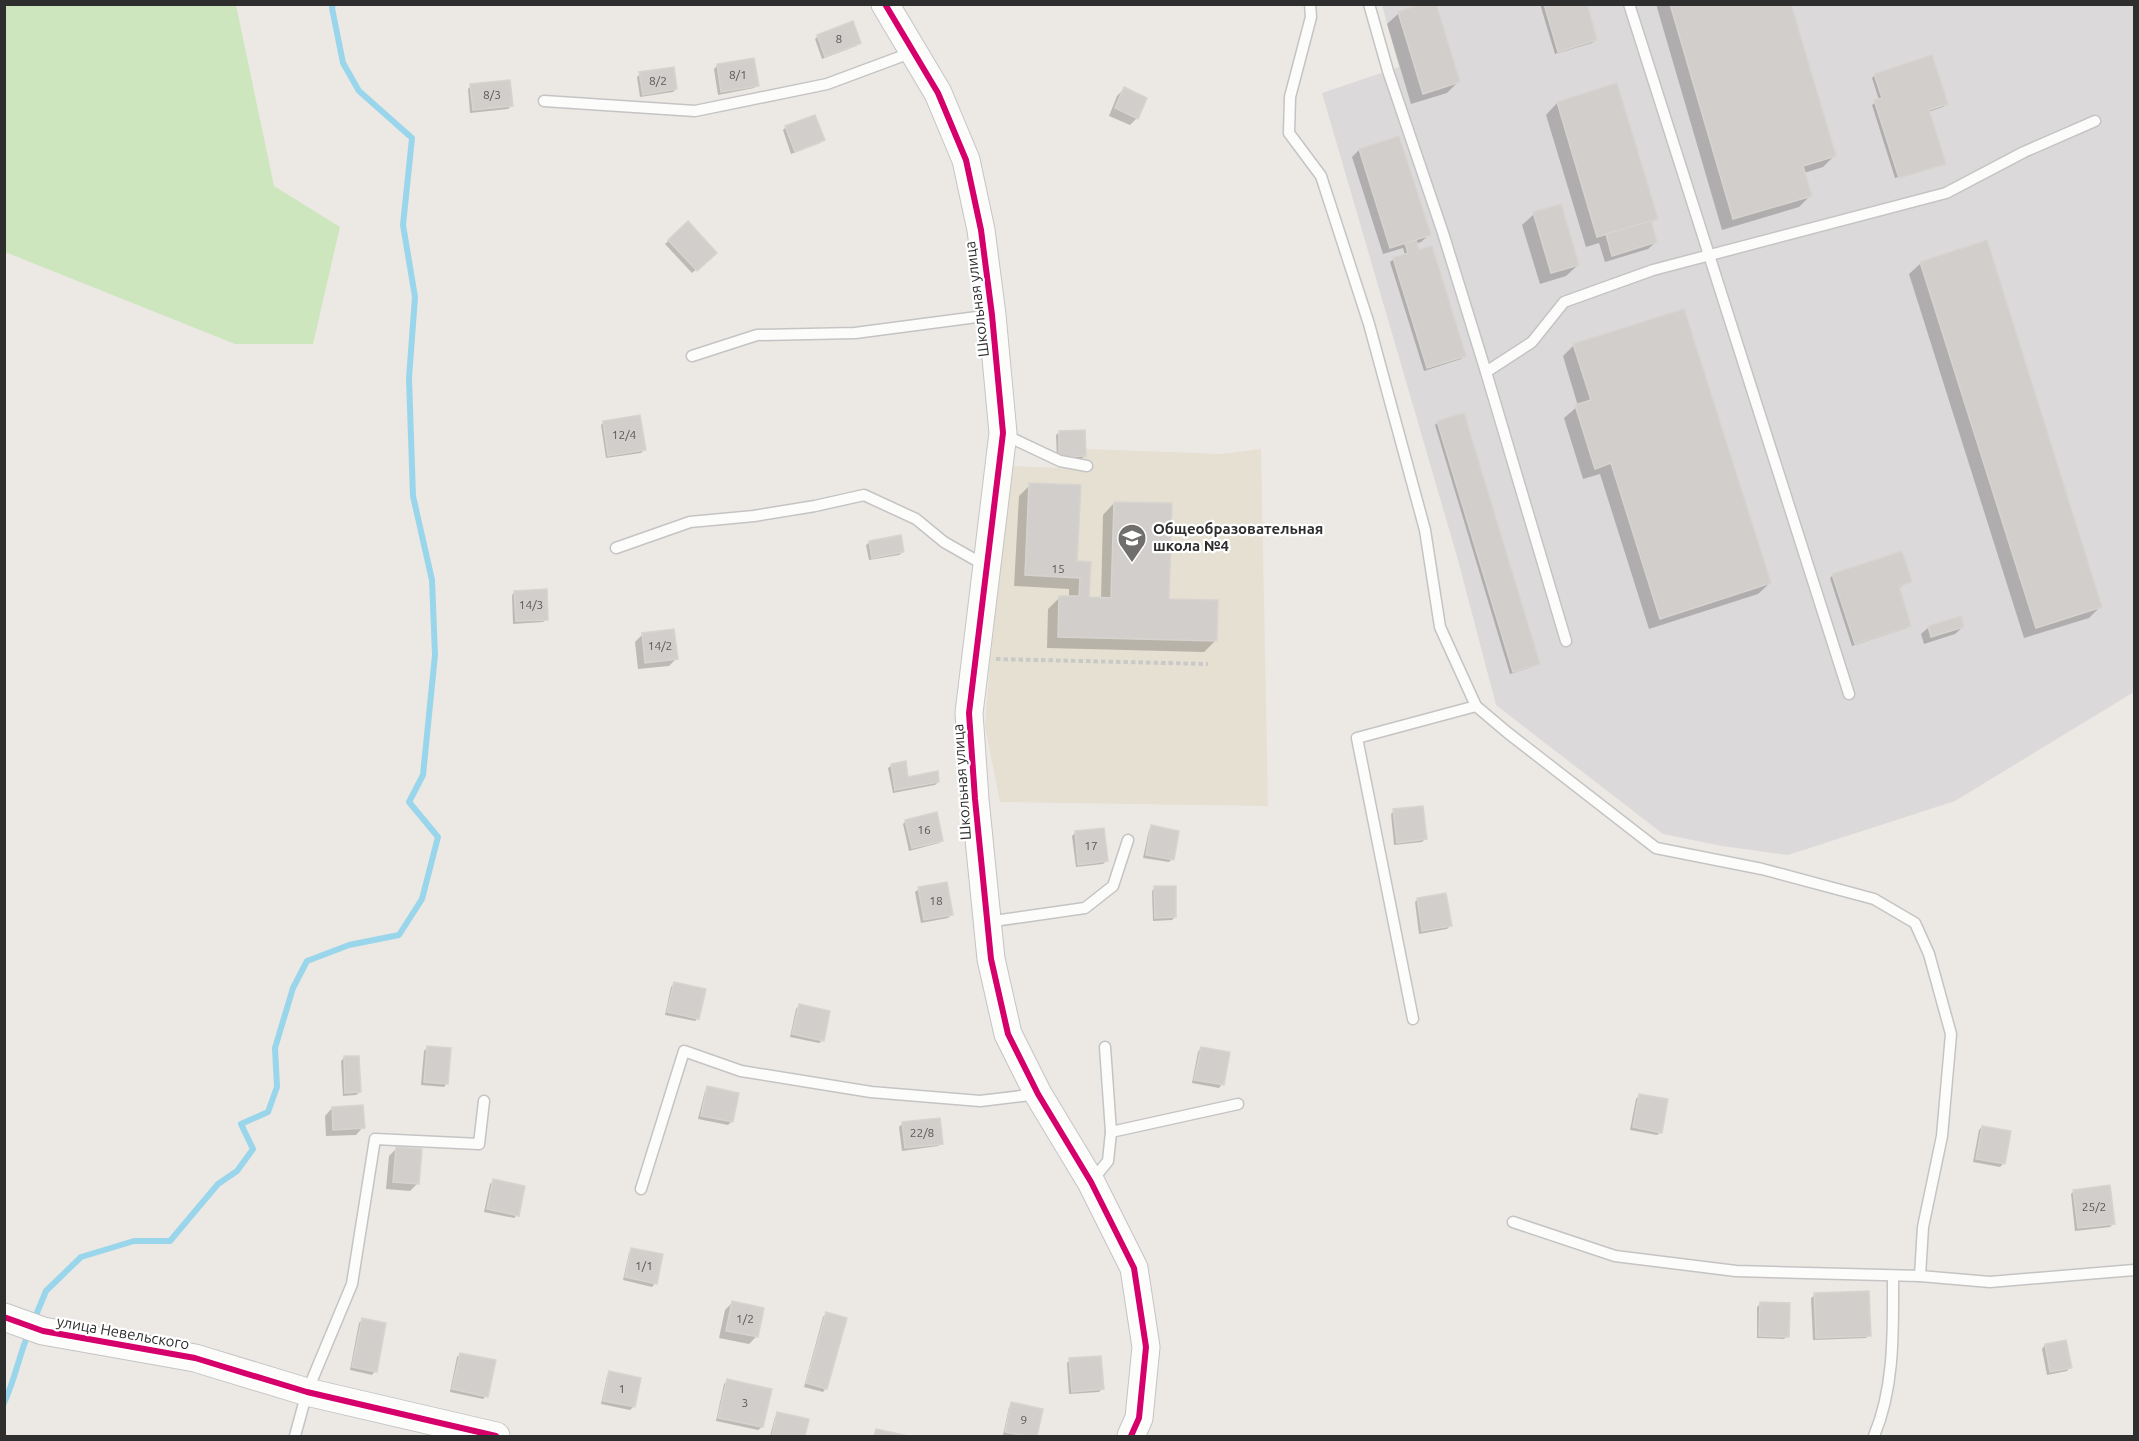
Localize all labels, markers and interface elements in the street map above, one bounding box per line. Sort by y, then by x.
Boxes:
house number: 8 [836,32,843,45]
house number: 8/1 [729,68,747,81]
house number: 8/2 [649,74,667,87]
house number: 8/3 [483,88,501,101]
street label: Школьная улица [961,240,992,358]
house number: 12/4 [612,428,637,441]
place label: Общеобразовательная школа №4 [1153,520,1323,554]
school or university icon: Общеобразовательная школа №4 [1116,522,1148,564]
house number: 15 [1051,562,1065,575]
house number: 14/3 [519,598,543,611]
house number: 14/2 [648,639,672,652]
street label: Школьная улица [949,723,974,841]
house number: 16 [917,823,931,836]
house number: 17 [1084,839,1098,852]
house number: 18 [929,894,943,907]
house number: 22/8 [910,1126,935,1139]
house number: 25/2 [2082,1200,2106,1213]
house number: 1/1 [635,1259,653,1272]
street label: улица Невельского [55,1312,191,1353]
house number: 1/2 [736,1312,754,1325]
house number: 1 [619,1382,625,1395]
house number: 3 [742,1396,748,1409]
house number: 9 [1021,1413,1027,1426]

